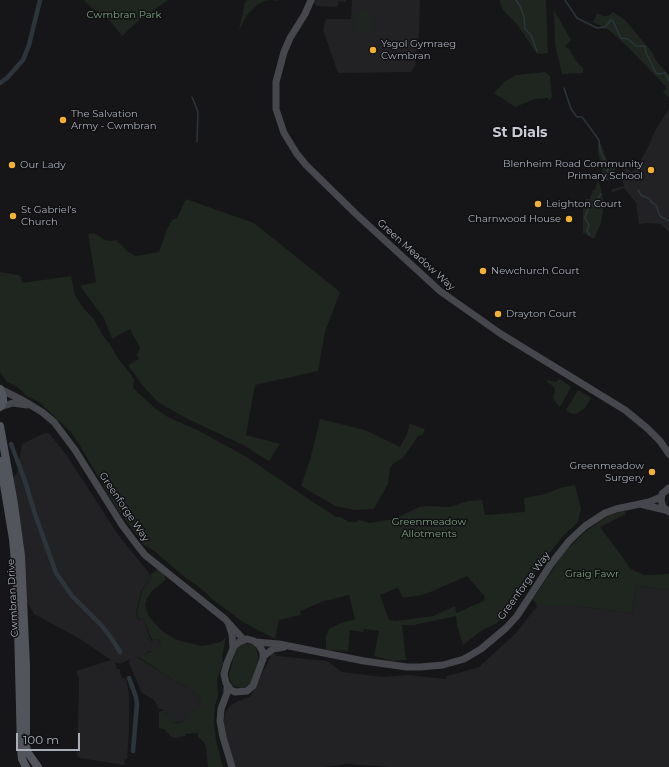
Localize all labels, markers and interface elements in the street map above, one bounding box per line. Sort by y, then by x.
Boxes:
park label: Cwmbran Park [87,9,161,21]
place label: Ysgol Gymraeg Cwmbran [381,38,456,62]
marker: Ysgol Gymraeg Cwmbran [368,45,378,55]
place label: The Salvation Army - Cwmbran [71,108,157,132]
marker: The Salvation Army - Cwmbran [58,115,68,125]
district label: St Dials [492,125,548,141]
place label: Blenheim Road Community Primary School [503,158,643,182]
place label: Our Lady [20,159,66,171]
marker: Our Lady [7,160,17,170]
marker: Blenheim Road Community Primary School [646,165,656,175]
place label: Leighton Court [546,198,622,210]
marker: Leighton Court [533,199,543,209]
place label: St Gabriel's Church [21,204,76,228]
marker: St Gabriel's Church [8,211,18,221]
place label: Charnwood House [468,213,561,225]
marker: Charnwood House [564,214,574,224]
street label: Green Meadow Way [375,217,457,293]
place label: Newchurch Court [491,265,580,277]
marker: Newchurch Court [478,266,488,276]
place label: Drayton Court [506,308,577,320]
marker: Drayton Court [493,309,503,319]
place label: Greenmeadow Surgery [569,460,644,484]
marker: Greenmeadow Surgery [647,467,657,477]
street label: Greenforge Way [96,470,152,544]
park label: Greenmeadow Allotments [392,516,466,540]
street label: Greenforge Way [495,550,553,622]
street label: Cwmbran Drive [5,559,21,637]
park label: Graig Fawr [565,568,619,580]
scale bar [18,725,82,751]
text: 100 m [23,732,59,747]

